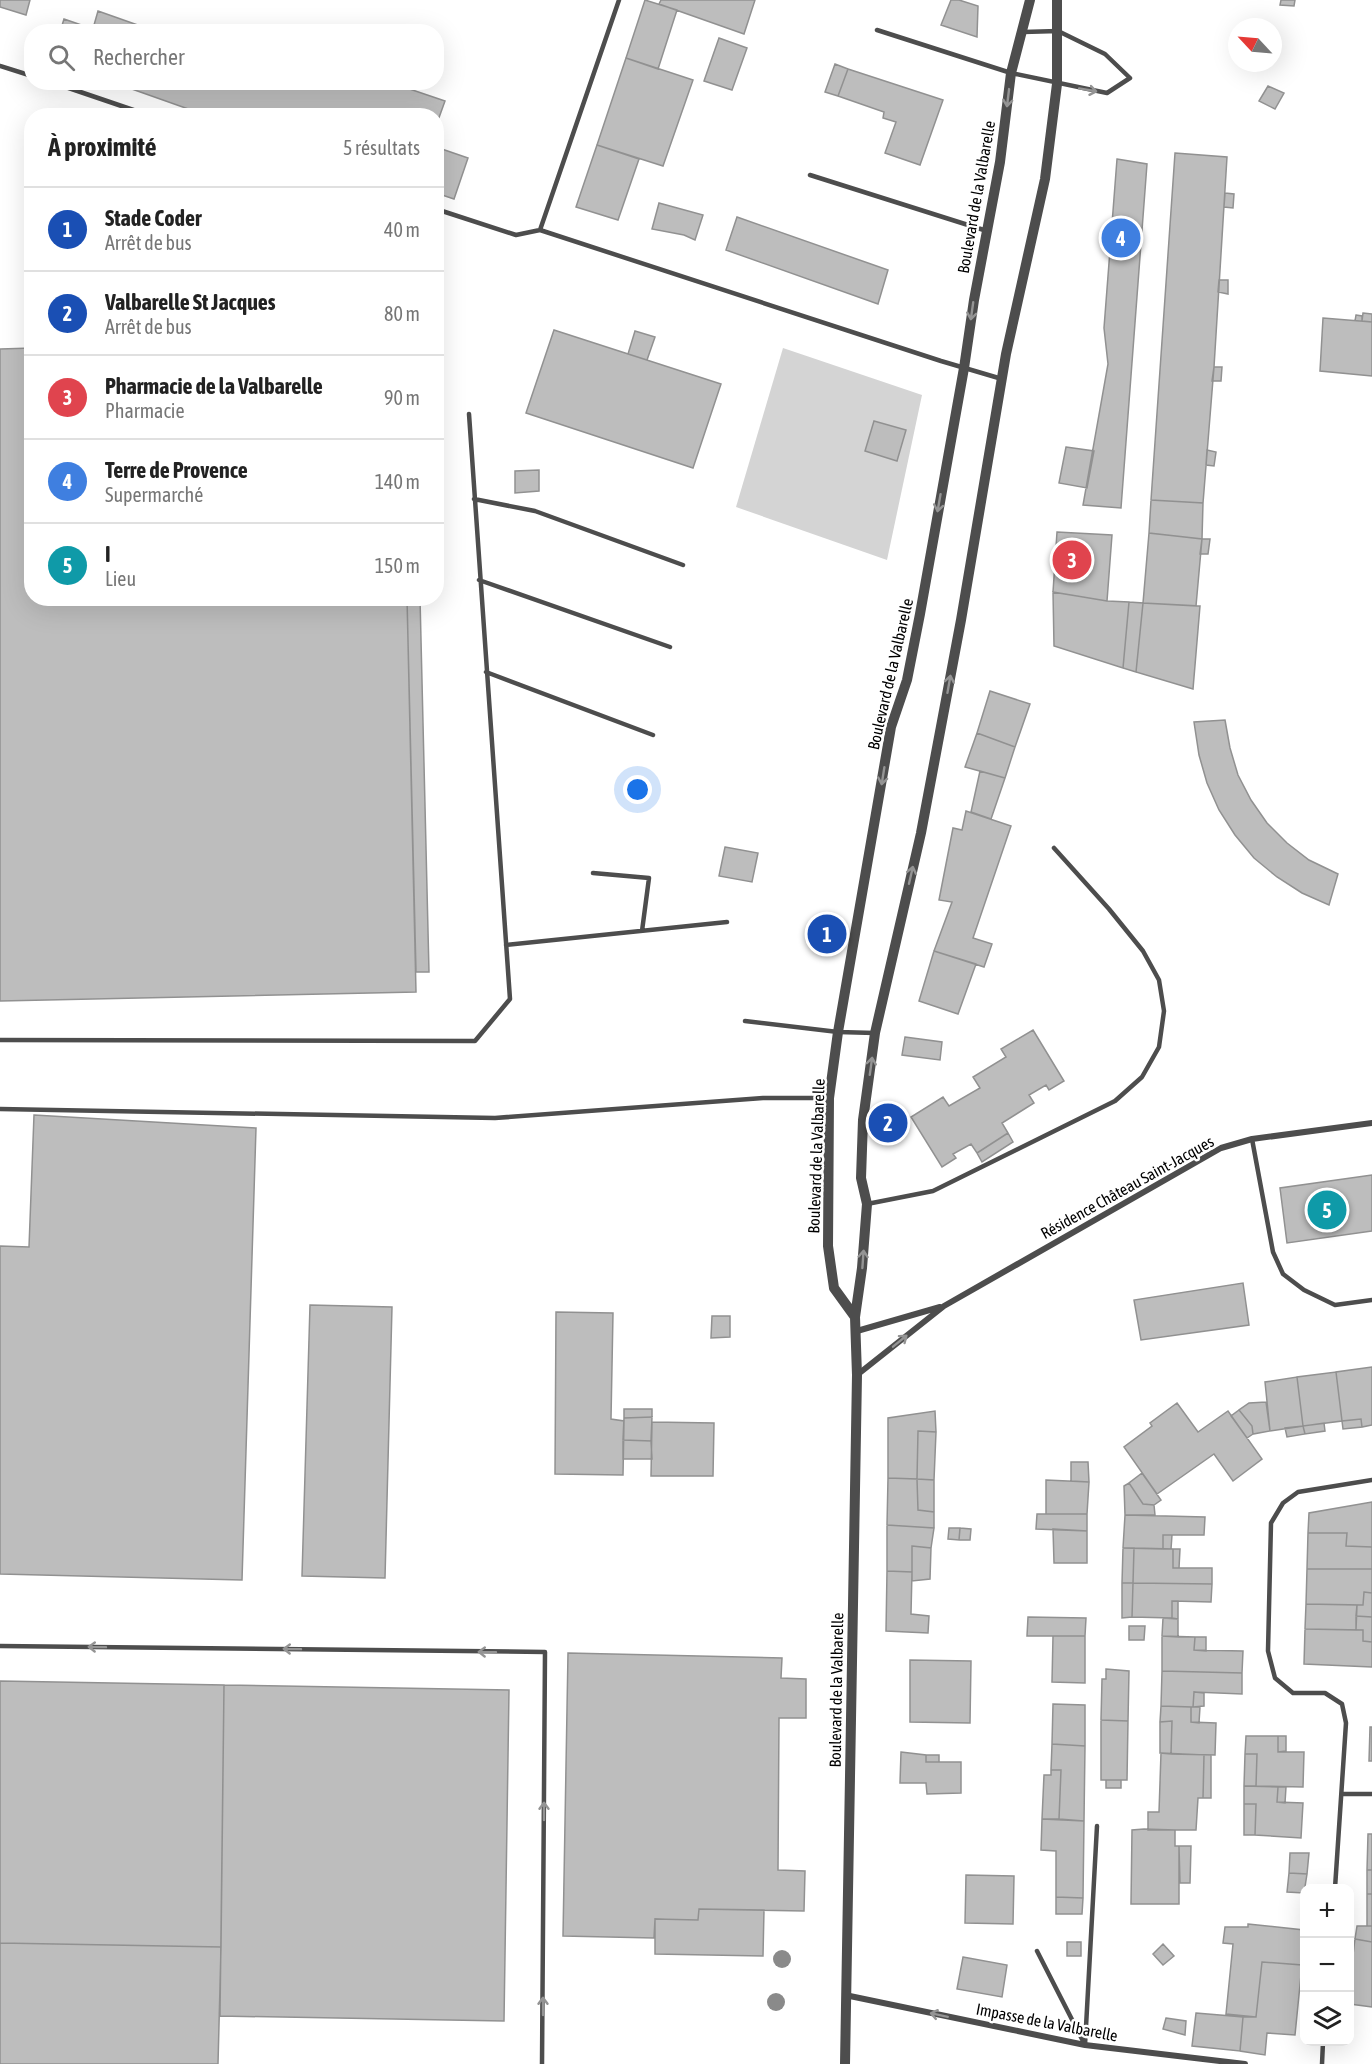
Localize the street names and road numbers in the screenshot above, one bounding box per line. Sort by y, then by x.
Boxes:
street label: Boulevard de la Valbarelle [954,119,998,275]
street label: Boulevard de la Valbarelle [864,596,916,752]
street label: Boulevard de la Valbarelle [804,1078,828,1234]
street label: Résidence Château Saint-Jacques [1037,1132,1217,1243]
street label: Boulevard de la Valbarelle [826,1612,846,1768]
street label: Impasse de la Valbarelle [974,1999,1119,2046]

